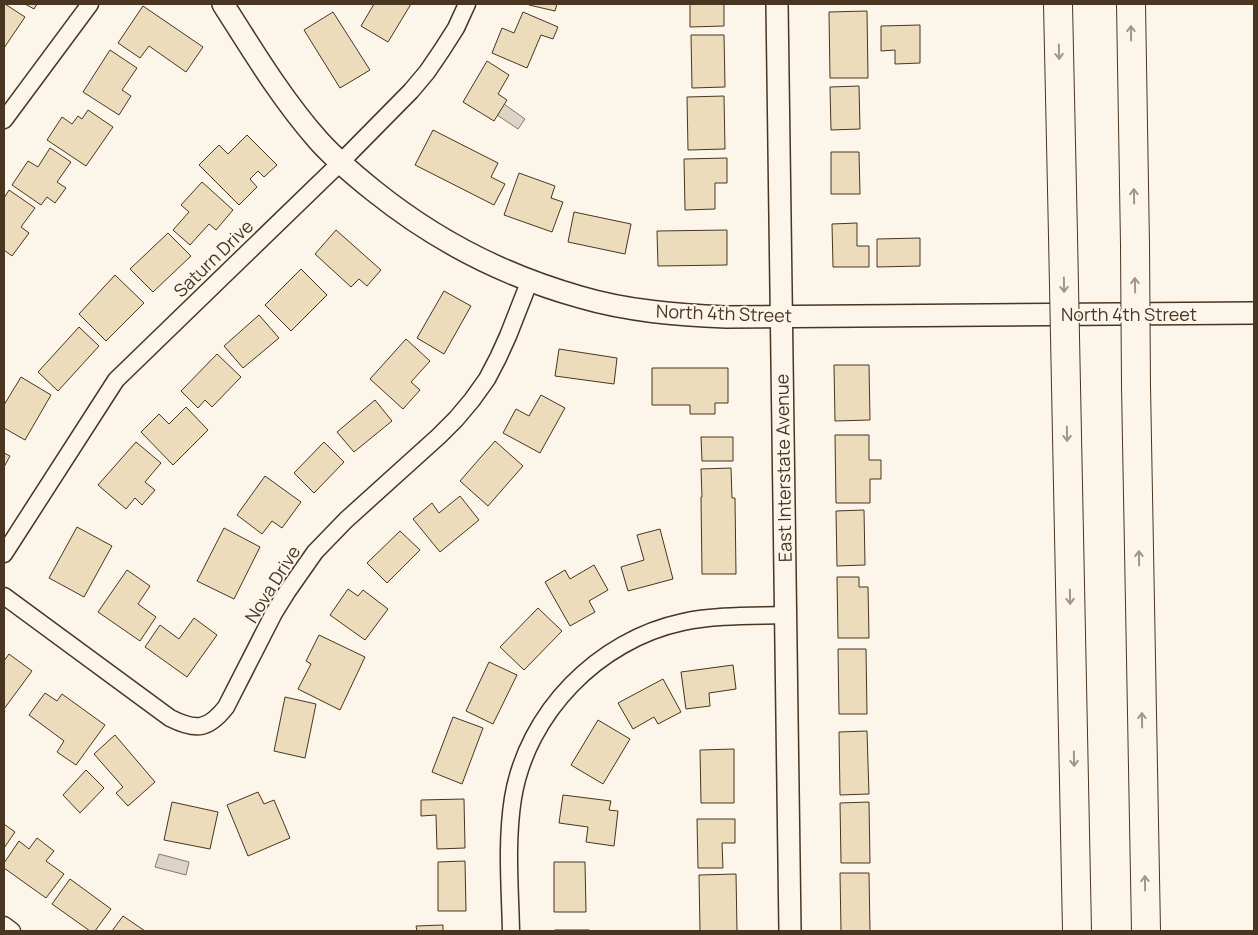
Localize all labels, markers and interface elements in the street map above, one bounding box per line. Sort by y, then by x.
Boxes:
one-way arrow [1126,26,1136,42]
one-way arrow [1055,44,1064,60]
one-way arrow [1129,188,1139,204]
street label: Saturn Drive [168,214,258,302]
one-way arrow [1060,277,1069,293]
one-way arrow [1130,277,1140,294]
street label: North 4th Street [656,299,792,327]
street label: North 4th Street [1061,302,1197,326]
street label: East Interstate Avenue [769,374,797,562]
one-way arrow [1062,426,1072,442]
street label: Nova Drive [239,541,305,627]
one-way arrow [1134,550,1144,566]
one-way arrow [1066,589,1075,605]
one-way arrow [1137,712,1147,728]
one-way arrow [1069,751,1078,767]
one-way arrow [1140,875,1150,891]

